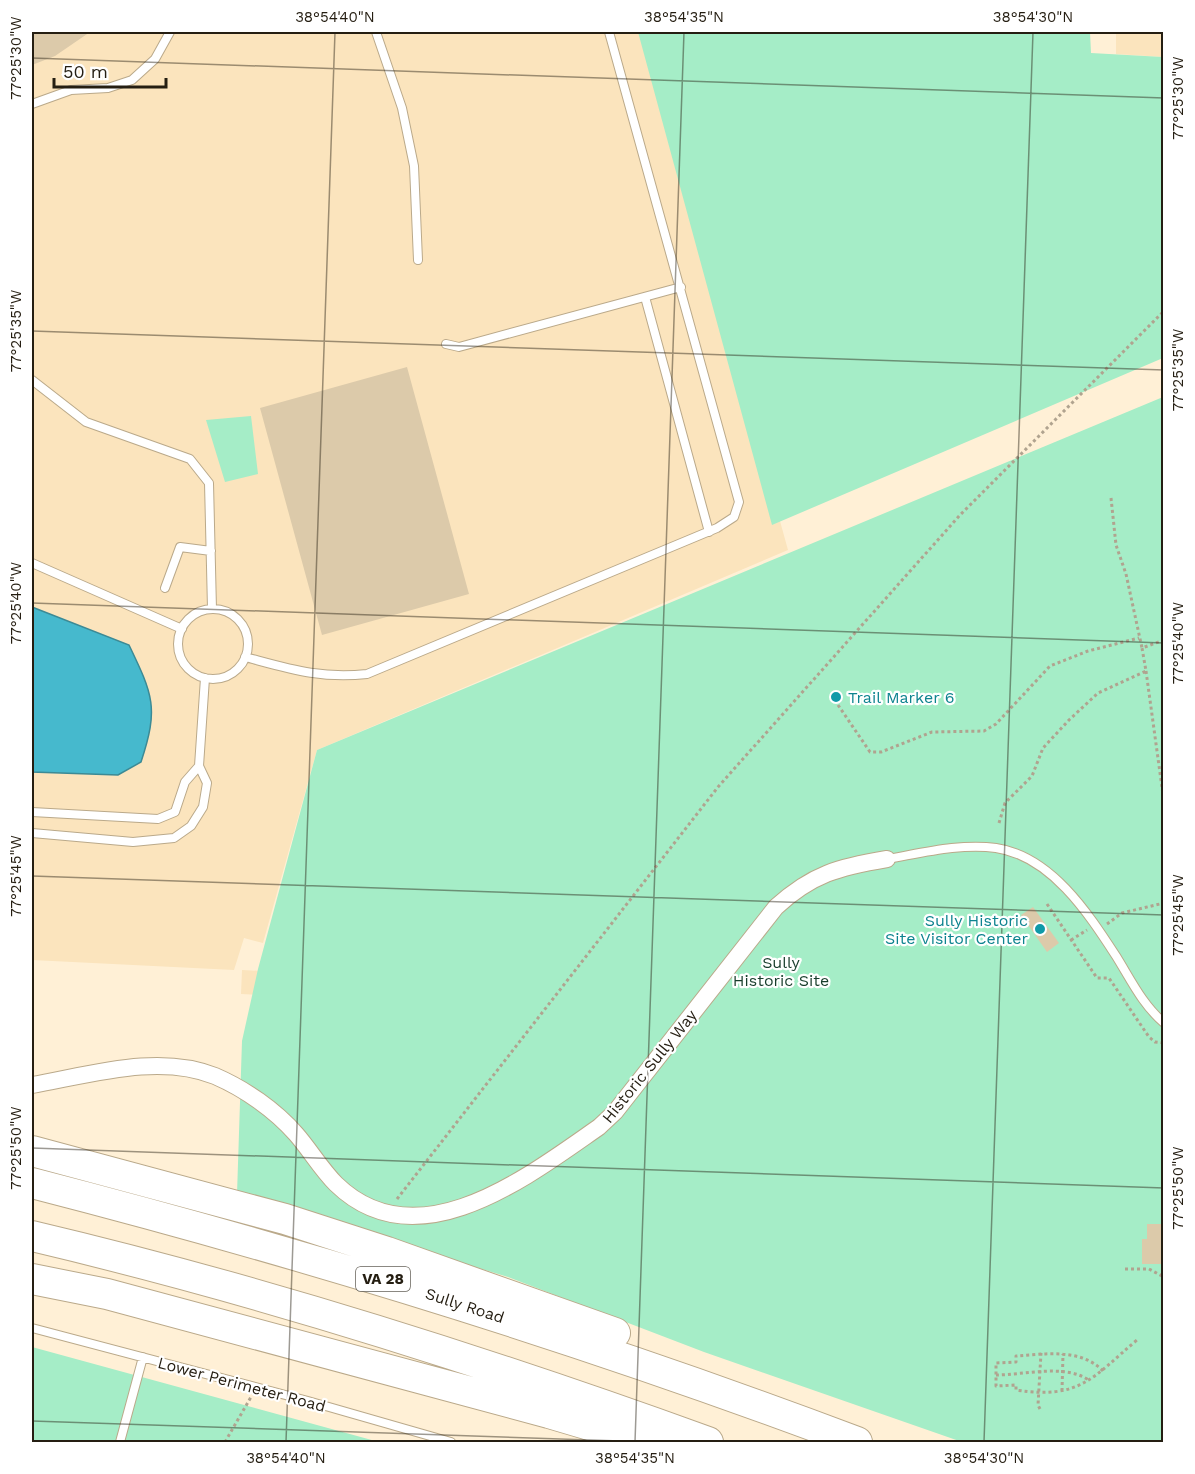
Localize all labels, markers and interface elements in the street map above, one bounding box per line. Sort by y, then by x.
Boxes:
text: 38°54'40"N [295,8,375,26]
text: 38°54'35"N [644,8,724,26]
text: 38°54'30"N [993,8,1073,26]
text: 77°25'30"W [7,16,25,100]
scale bar [54,51,166,89]
text: 77°25'30"W [1169,56,1187,140]
text: 50 m [63,61,108,82]
text: 77°25'35"W [7,290,25,372]
text: 77°25'35"W [1169,329,1187,411]
text: 77°25'40"W [7,562,25,644]
text: 77°25'40"W [1169,602,1187,684]
place label: Trail Marker 6 [848,688,954,707]
marker: Trail Marker 6 [829,690,843,704]
text: 77°25'45"W [7,835,25,917]
text: 77°25'45"W [1169,874,1187,956]
place label: Sully Historic Site Visitor Center [885,911,1028,948]
marker: Sully Historic Site Visitor Center [1033,922,1047,936]
park label: Sully Historic Site [733,953,829,990]
street label: Historic Sully Way [598,1005,701,1127]
text: 77°25'50"W [7,1106,25,1190]
text: 77°25'50"W [1169,1146,1187,1230]
road number: VA 28 [356,1267,410,1291]
street label: Sully Road [423,1284,507,1327]
street label: Lower Perimeter Road [156,1353,328,1416]
text: 38°54'40"N [246,1449,326,1467]
text: 38°54'35"N [595,1449,675,1467]
text: 38°54'30"N [944,1449,1024,1467]

